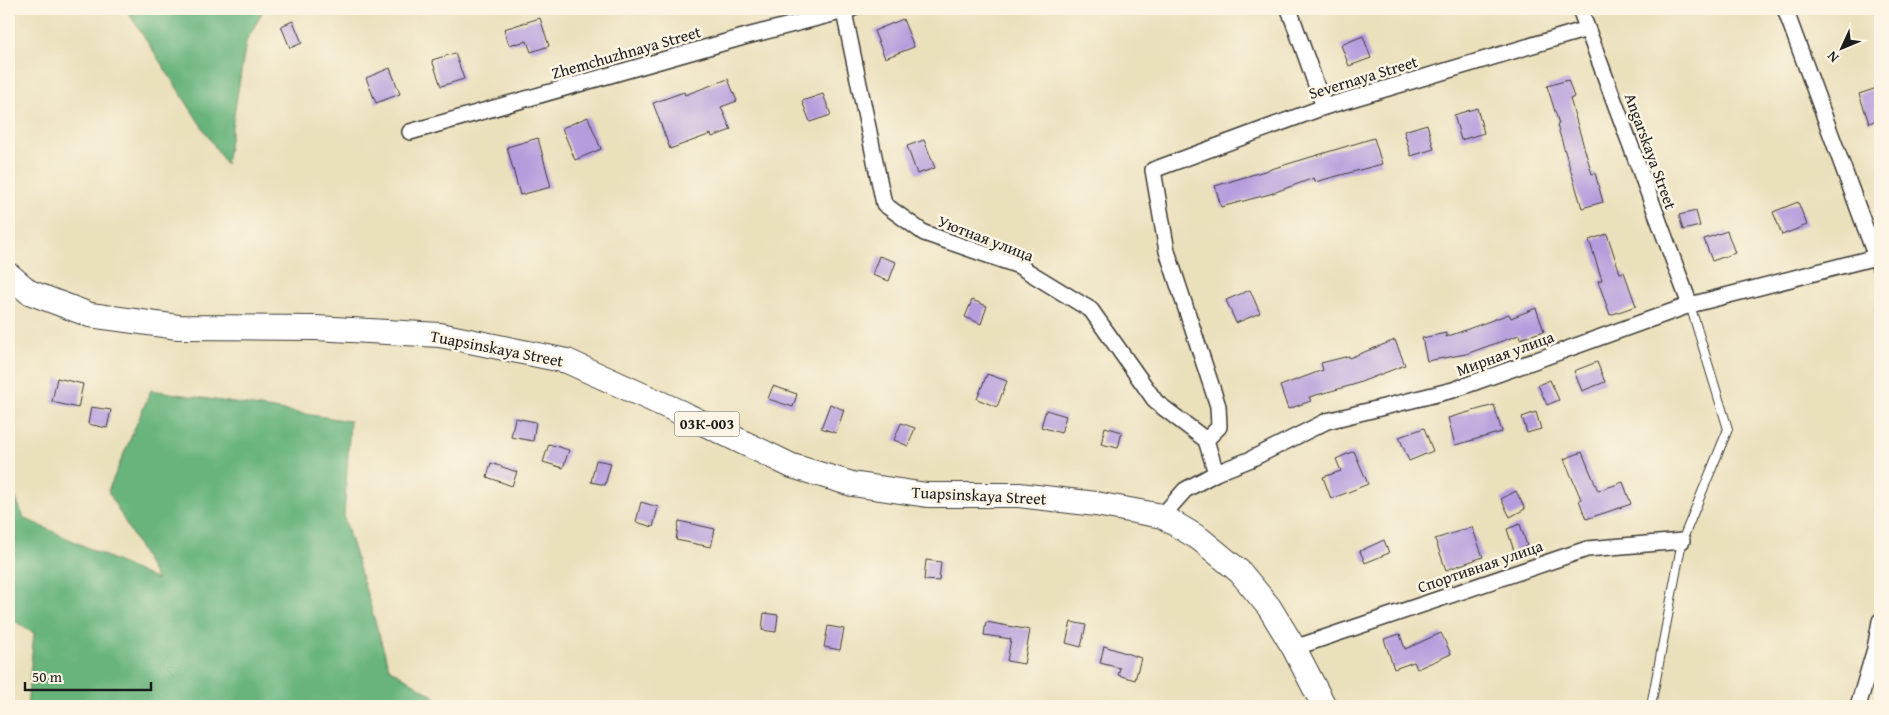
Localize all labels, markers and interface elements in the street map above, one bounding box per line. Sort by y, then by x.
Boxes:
street label: Zhemchuzhnaya Street [549,19,704,85]
north arrow [1816,22,1866,72]
text: N [1822,46,1843,67]
street label: Severnaya Street [1306,49,1421,105]
street label: Angarskaya Street [1619,90,1683,213]
street label: Уютная улица [935,209,1038,267]
street label: Tuapsinskaya Street [428,323,566,373]
street label: Мирная улица [1453,324,1558,382]
road number: 03К-003 [674,412,740,436]
street label: Tuapsinskaya Street [911,479,1047,511]
street label: Спортивная улица [1414,533,1546,599]
scale bar [25,660,151,692]
text: 50 m [32,666,63,687]

